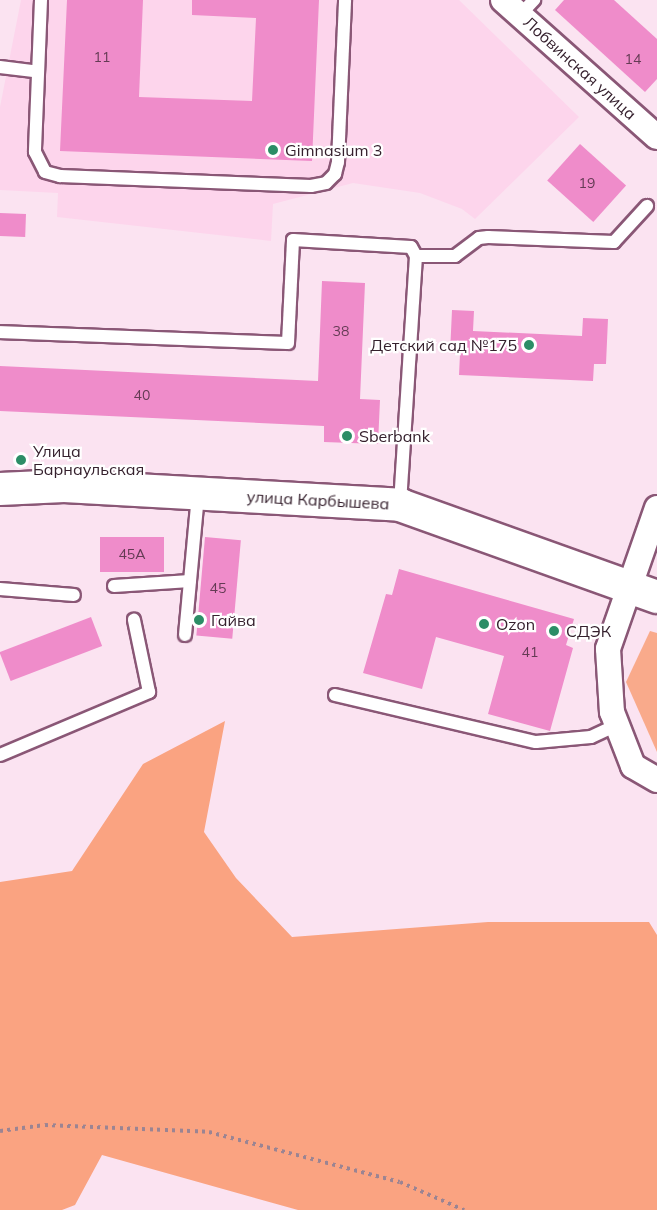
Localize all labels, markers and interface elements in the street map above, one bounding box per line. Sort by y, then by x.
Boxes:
street label: Лобвинская улица [520,12,640,124]
house number: 11 [94,49,110,65]
house number: 14 [625,51,641,67]
place label: Gimnasium 3 [285,140,382,160]
marker: Gimnasium 3 [266,143,280,157]
house number: 19 [579,175,595,191]
house number: 38 [333,323,349,339]
place label: Детский сад №175 [370,335,517,355]
marker: Детский сад №175 [522,338,536,352]
house number: 40 [134,387,150,403]
place label: Sberbank [359,426,430,446]
marker: Sberbank [340,429,354,443]
place label: Улица Барнаульская [33,441,144,479]
marker: Улица Барнаульская [14,453,28,467]
street label: улица Карбышева [246,487,390,513]
house number: 45А [118,546,146,562]
house number: 45 [210,580,226,596]
place label: Гайва [211,610,256,630]
marker: Гайва [192,613,206,627]
place label: Ozon [496,614,535,634]
marker: Ozon [477,617,491,631]
place label: СДЭК [566,621,611,641]
marker: СДЭК [547,624,561,638]
house number: 41 [522,644,538,660]

